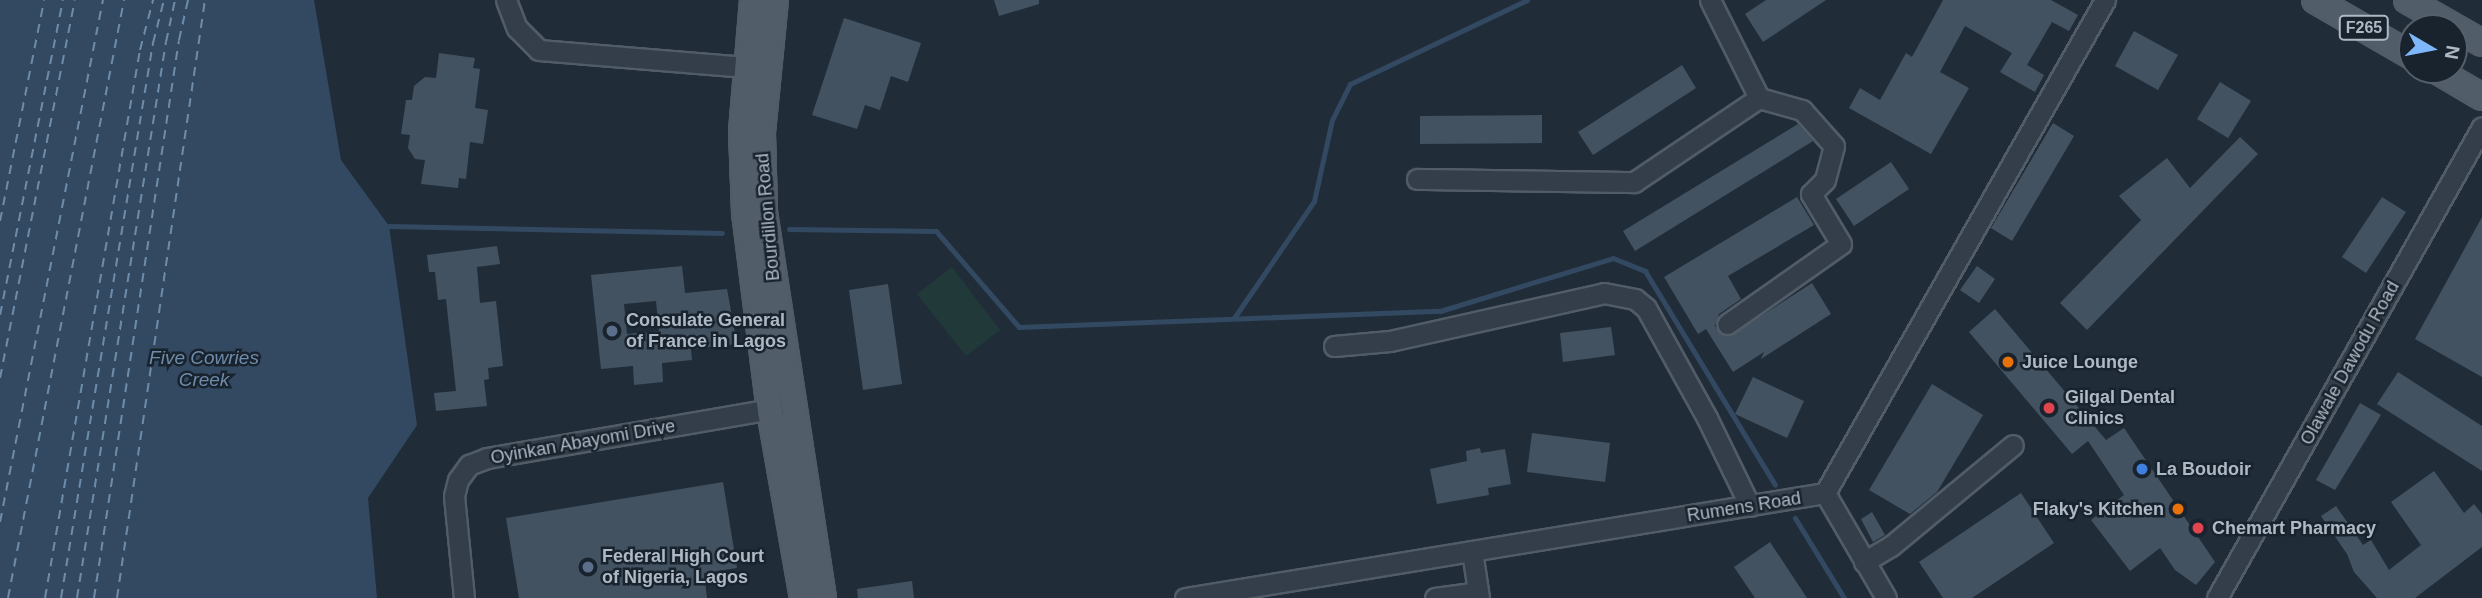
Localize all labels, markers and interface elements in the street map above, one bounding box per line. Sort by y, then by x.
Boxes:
north arrow [2398,14,2468,84]
road number: F265 [2338,16,2390,40]
text: N [2441,44,2464,61]
street label: Bourdillon Road [752,152,784,282]
street label: Olawale Dawodu Road [2296,277,2404,449]
place label: Consulate General of France in Lagos [626,310,786,352]
marker: Consulate General of France in Lagos [604,323,620,339]
water label: Five Cowries Creek [149,347,259,391]
place label: Juice Lounge [2022,351,2138,373]
marker: Juice Lounge [2000,354,2016,370]
place label: Gilgal Dental Clinics [2065,387,2175,430]
marker: Gilgal Dental Clinics [2039,398,2059,418]
street label: Oyinkan Abayomi Drive [489,415,677,469]
place label: La Boudoir [2156,458,2251,480]
marker: La Boudoir [2134,461,2150,477]
street label: Rumens Road [1685,487,1803,527]
place label: Flaky's Kitchen [2033,498,2164,520]
marker: Flaky's Kitchen [2170,501,2186,517]
place label: Chemart Pharmacy [2212,517,2376,539]
marker: Chemart Pharmacy [2190,520,2206,536]
place label: Federal High Court of Nigeria, Lagos [602,546,764,588]
marker: Federal High Court of Nigeria, Lagos [580,559,596,575]

